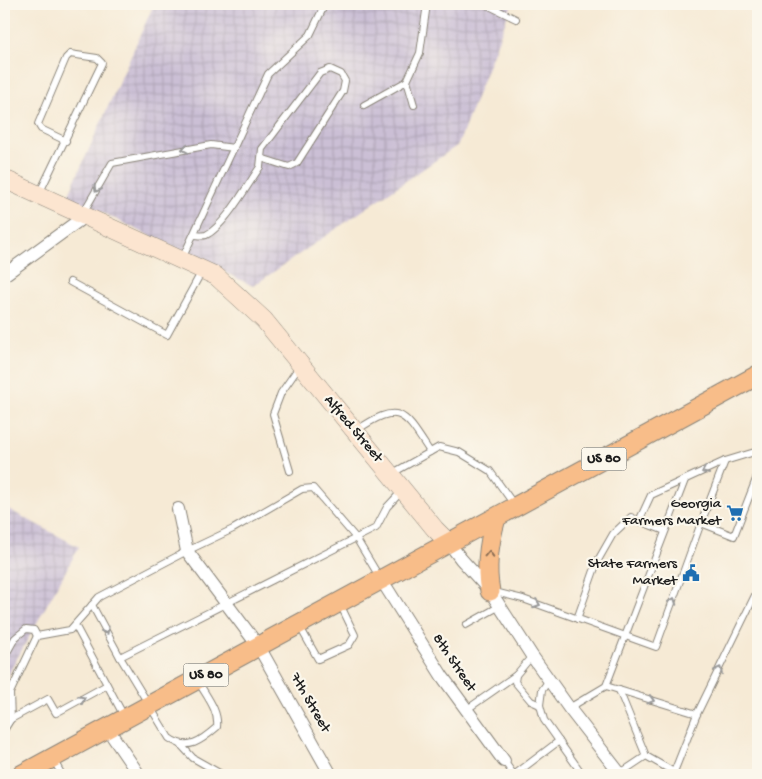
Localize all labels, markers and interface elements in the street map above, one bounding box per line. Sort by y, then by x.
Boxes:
one-way arrow [181,144,190,154]
one-way arrow [93,183,103,192]
street label: Alfred Street [320,392,387,468]
road number: US 80 [582,448,626,470]
one-way arrow [701,464,710,475]
place label: Georgia Farmers Market [621,495,723,530]
supermarket icon: Georgia Farmers Market [725,503,745,523]
one-way arrow [483,550,494,558]
place label: State Farmers Market [588,555,679,590]
public building icon: State Farmers Market [681,563,701,583]
one-way arrow [667,597,677,606]
one-way arrow [532,598,541,608]
one-way arrow [100,626,110,635]
street label: 8th Street [428,631,481,697]
road number: US 80 [184,664,228,686]
one-way arrow [713,666,723,675]
street label: 7th Street [285,669,335,738]
one-way arrow [77,695,86,705]
one-way arrow [647,695,655,705]

